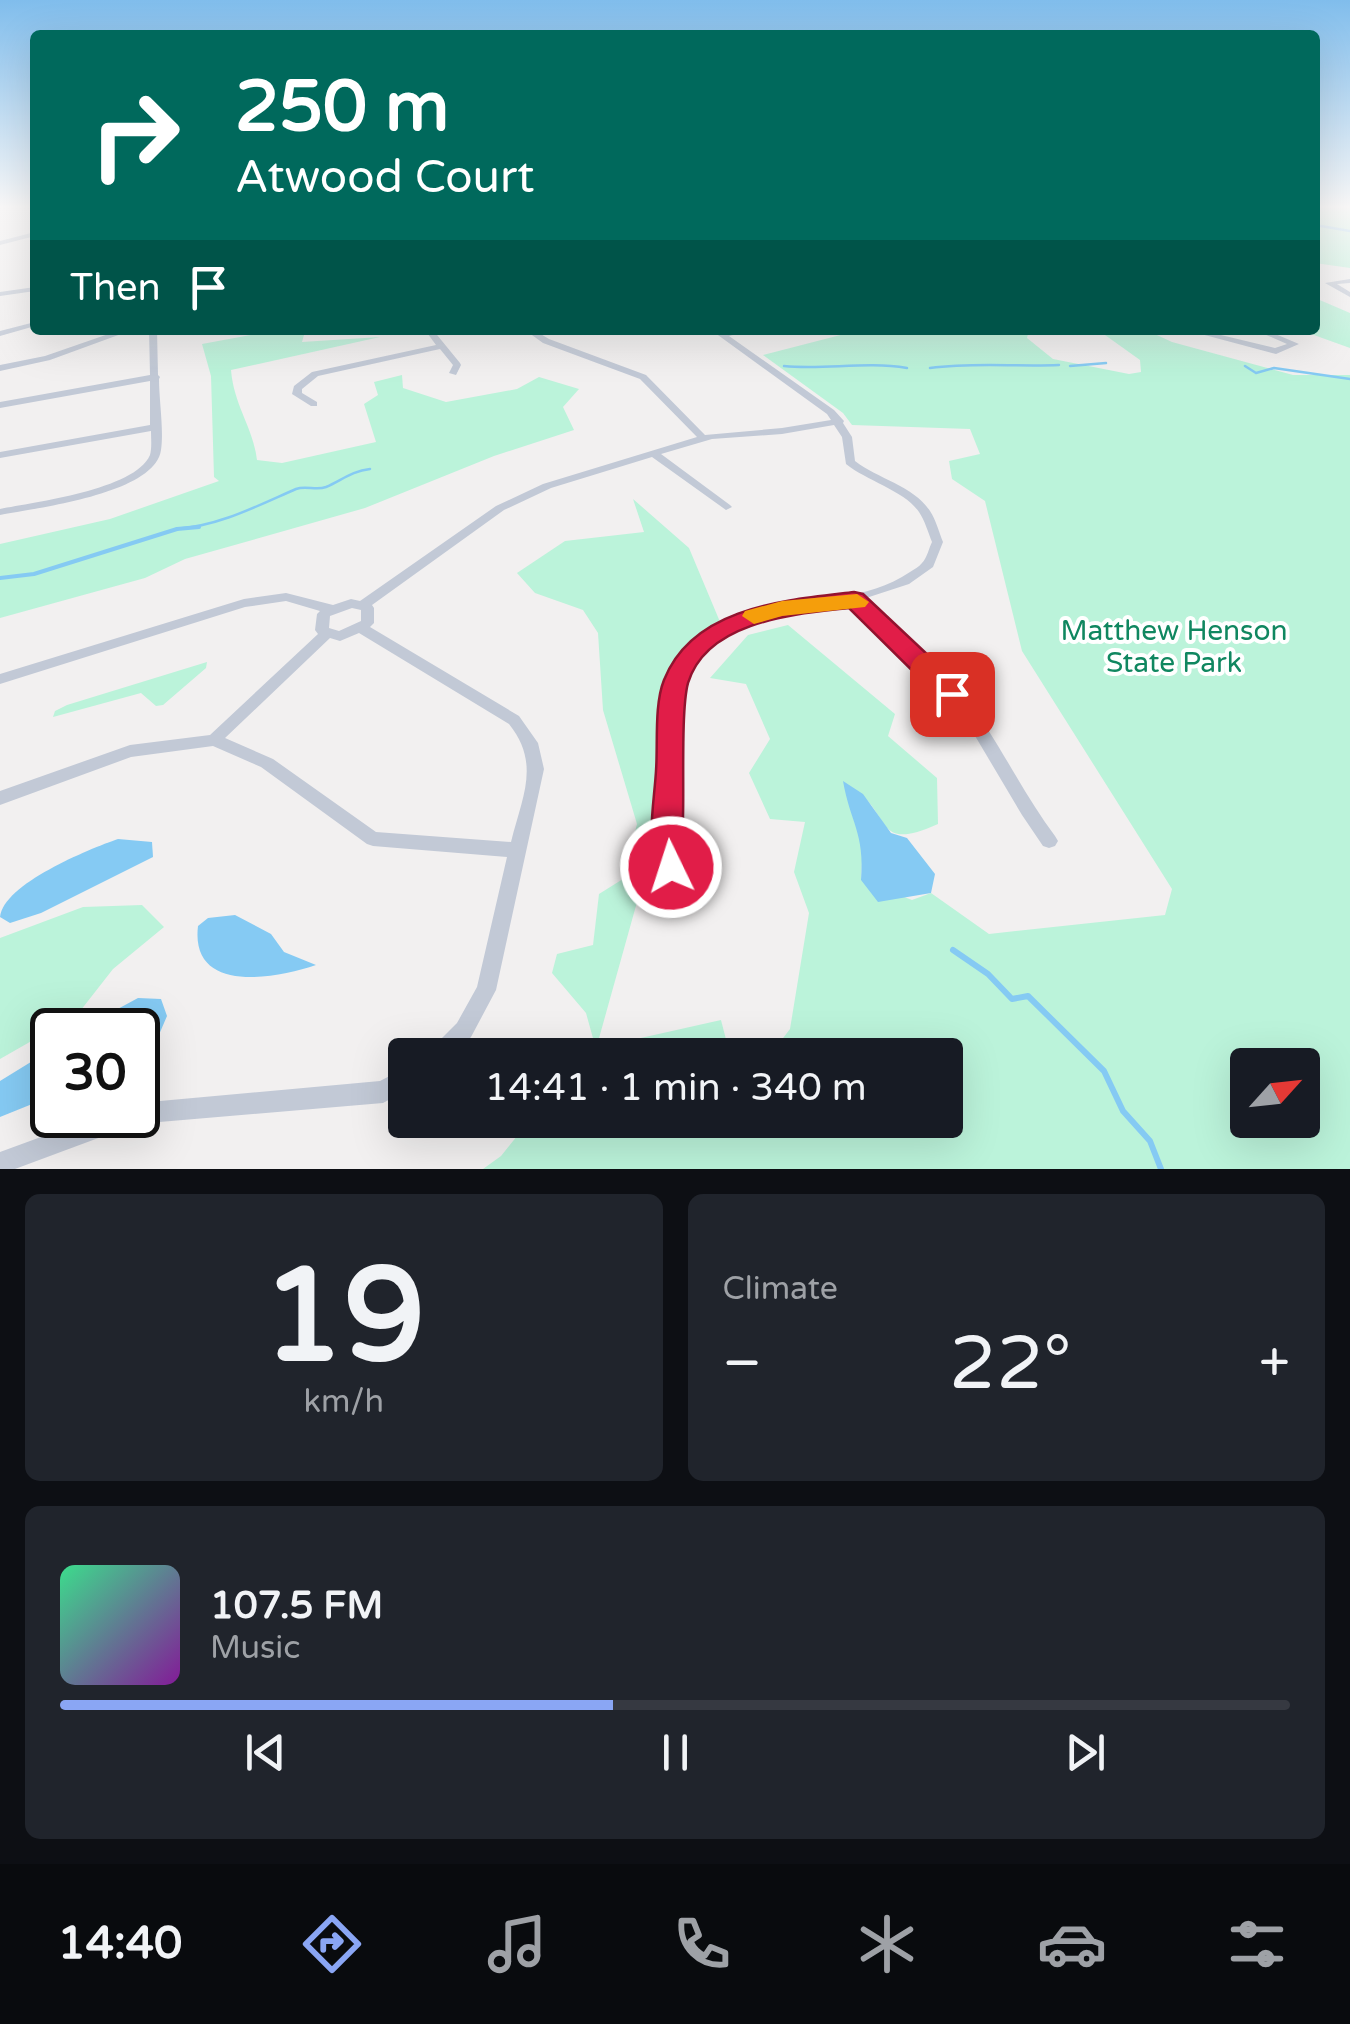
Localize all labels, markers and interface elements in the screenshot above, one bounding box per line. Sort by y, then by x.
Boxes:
text: 250 m [235,66,449,150]
icon: right [70,70,200,200]
text: Atwood Court [235,151,534,205]
icon: arrive [181,260,236,315]
text: Then [70,265,161,311]
park label: Matthew Henson State Park [1060,614,1288,680]
pin [910,652,995,737]
icon: arrive [925,667,980,722]
position arrow [619,815,723,919]
speed limit sign: 30 [30,1008,160,1138]
north arrow [1230,1048,1320,1138]
map controls [1230,1048,1320,1138]
text: 14:41 · 1 min · 340 m [484,1065,867,1111]
text: 19 [262,1240,425,1396]
text: Climate [723,1270,838,1308]
text: 22° [949,1319,1072,1409]
text: − [723,1331,762,1397]
text: + [1259,1331,1290,1397]
text: km/h [304,1383,384,1421]
text: 107.5 FM [210,1583,383,1629]
text: Music [210,1629,300,1667]
icon: previous [238,1725,293,1780]
icon: pause [648,1725,703,1780]
icon: next [1058,1725,1113,1780]
icon: directions [297,1909,367,1979]
icon: music [482,1909,552,1979]
icon: phone [667,1909,737,1979]
icon: climate [852,1909,922,1979]
icon: car [1037,1909,1107,1979]
icon: filters [1222,1909,1292,1979]
text: 14:40 [58,1917,182,1971]

